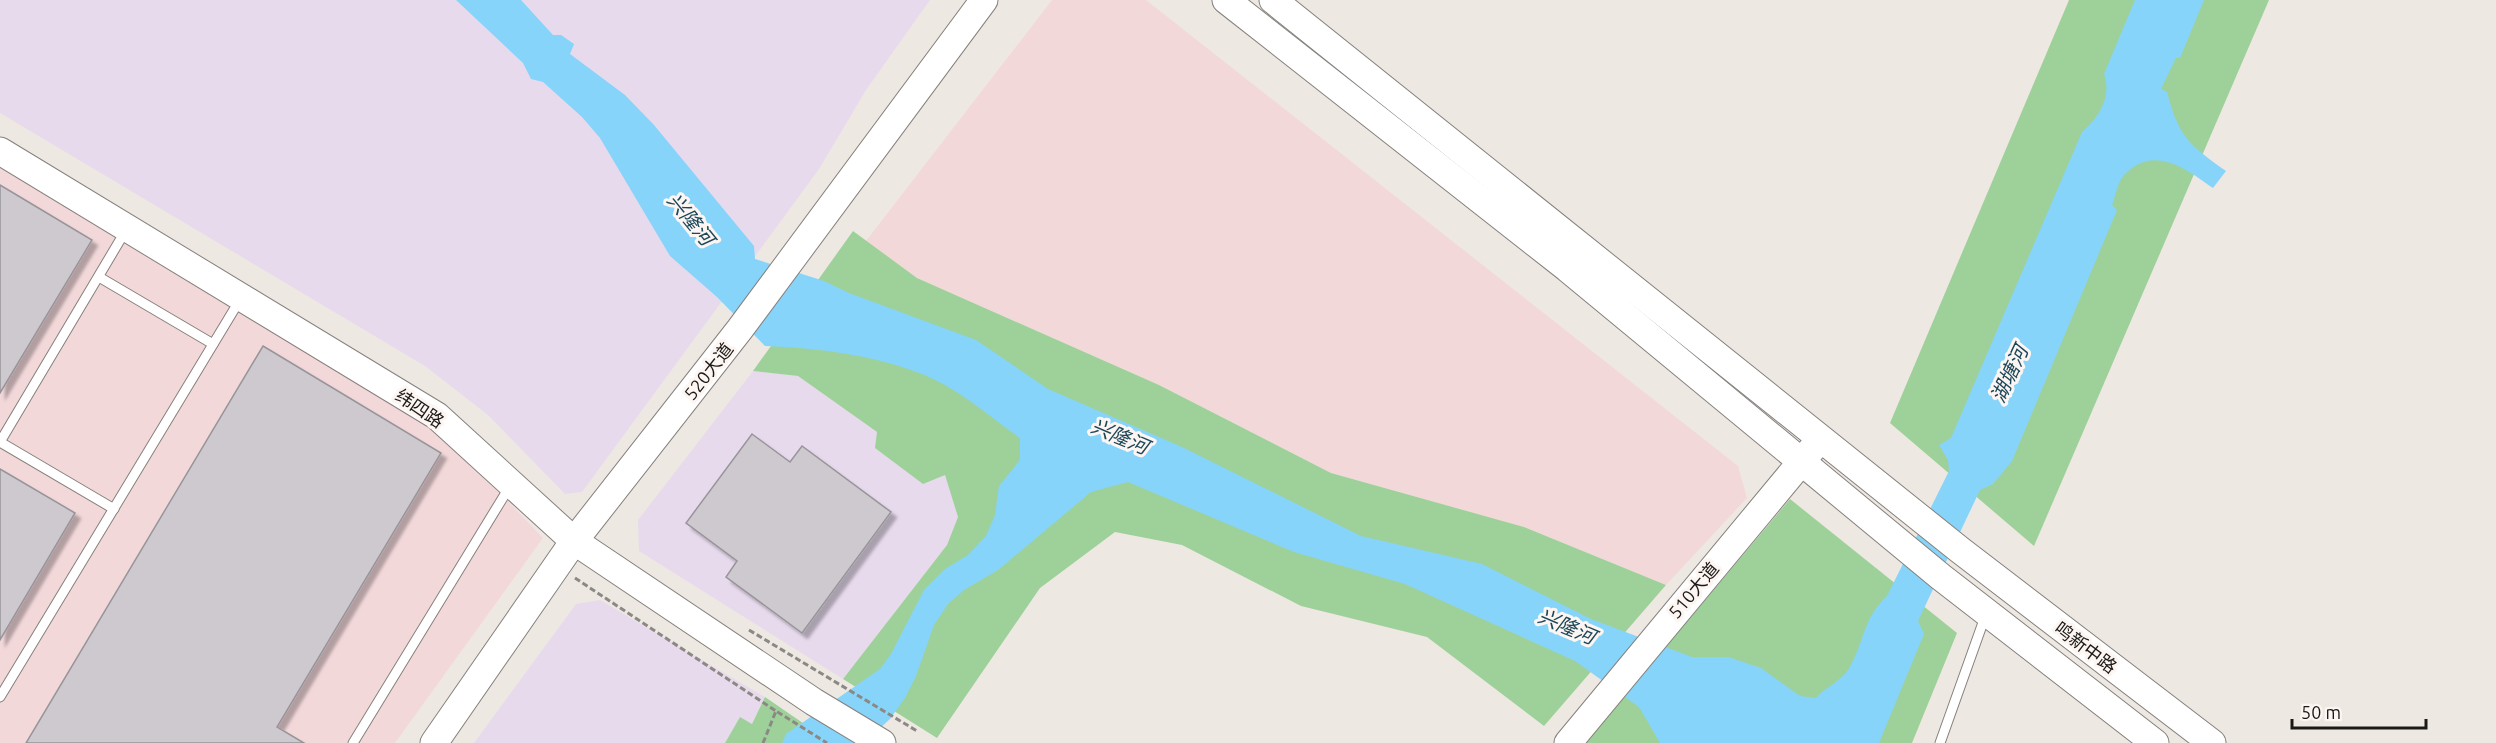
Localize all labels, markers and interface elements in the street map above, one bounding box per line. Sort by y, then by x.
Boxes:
water label: 兴隆河 [663,188,721,253]
water label: 湖塘河 [1986,338,2034,406]
street label: 520大道 [680,339,736,403]
street label: 纬四路 [392,385,448,431]
water label: 兴隆河 [1088,414,1156,460]
street label: 510大道 [1664,558,1722,622]
water label: 兴隆河 [1535,604,1603,650]
street label: 鸣新中路 [2051,617,2121,677]
scale bar [2292,692,2426,730]
text: 50 m [2301,702,2341,722]

